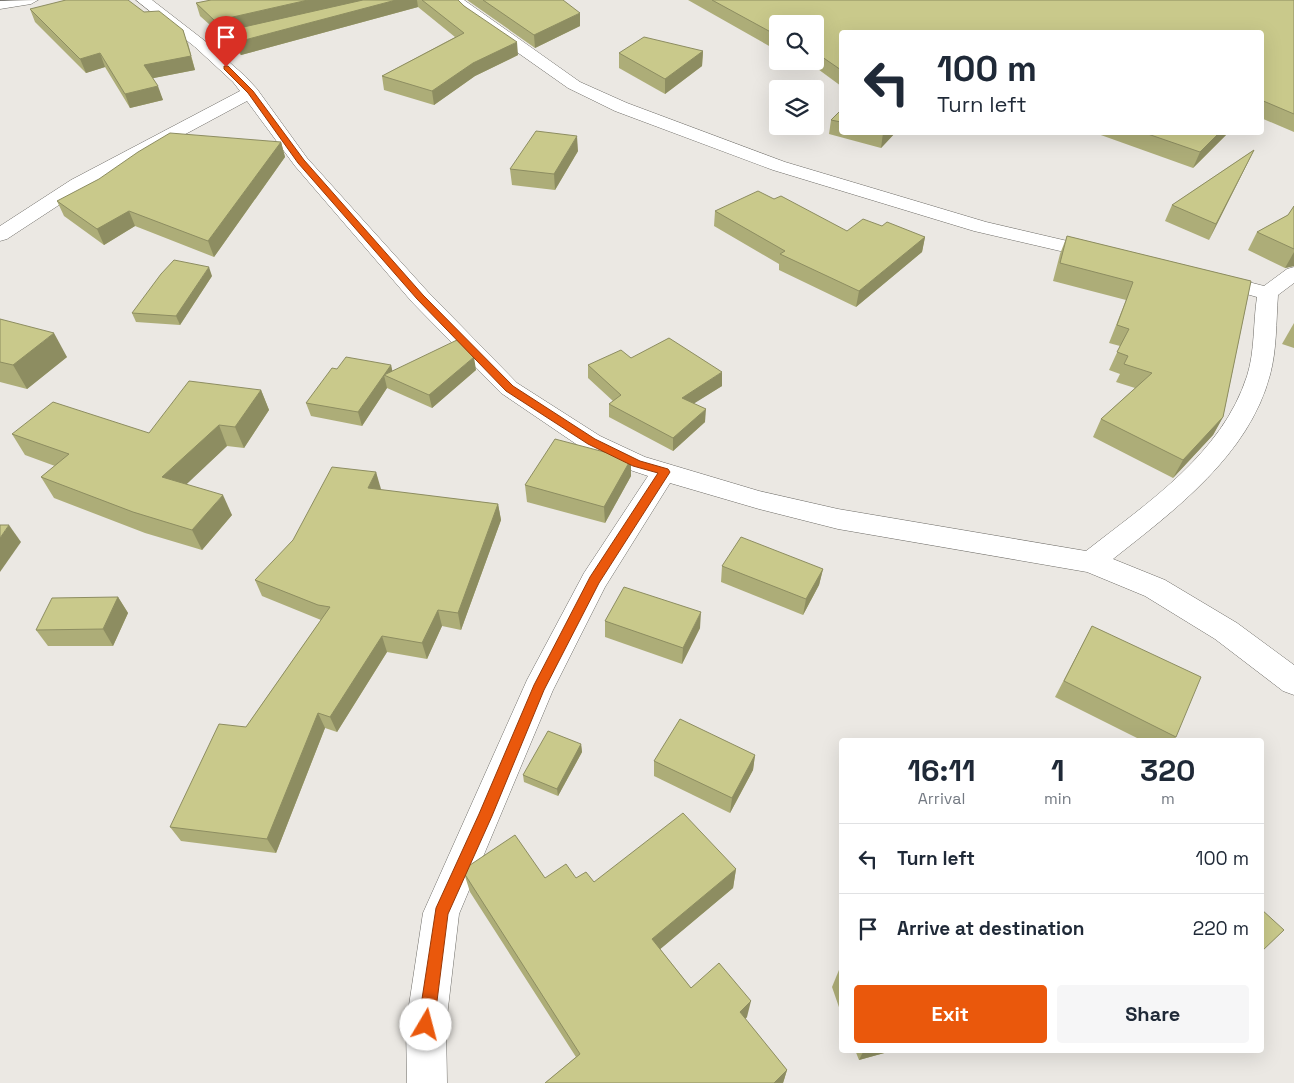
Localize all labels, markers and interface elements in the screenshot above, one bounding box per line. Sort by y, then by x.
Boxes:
map controls [769,15,824,135]
button: search [769,15,824,70]
pin [205,16,247,67]
icon: arrive [212,23,240,51]
text: 100 m [937,47,1037,91]
icon: left [854,50,919,115]
button: layers [769,80,824,135]
text: Turn left [937,90,1027,118]
text: 16:11 [907,751,976,790]
text: 1 [1051,751,1065,790]
text: 320 [1140,751,1196,790]
text: Arrival [918,788,965,809]
text: min [1044,788,1072,809]
text: m [1161,788,1175,809]
icon: left [854,845,882,873]
text: Turn left [897,846,975,871]
text: 100 m [1195,846,1249,871]
icon: arrive [854,915,882,943]
text: Arrive at destination [897,916,1085,941]
text: 220 m [1193,916,1249,941]
button: Exit [854,985,1047,1043]
button: Share [1057,985,1249,1043]
position arrow [399,998,451,1050]

